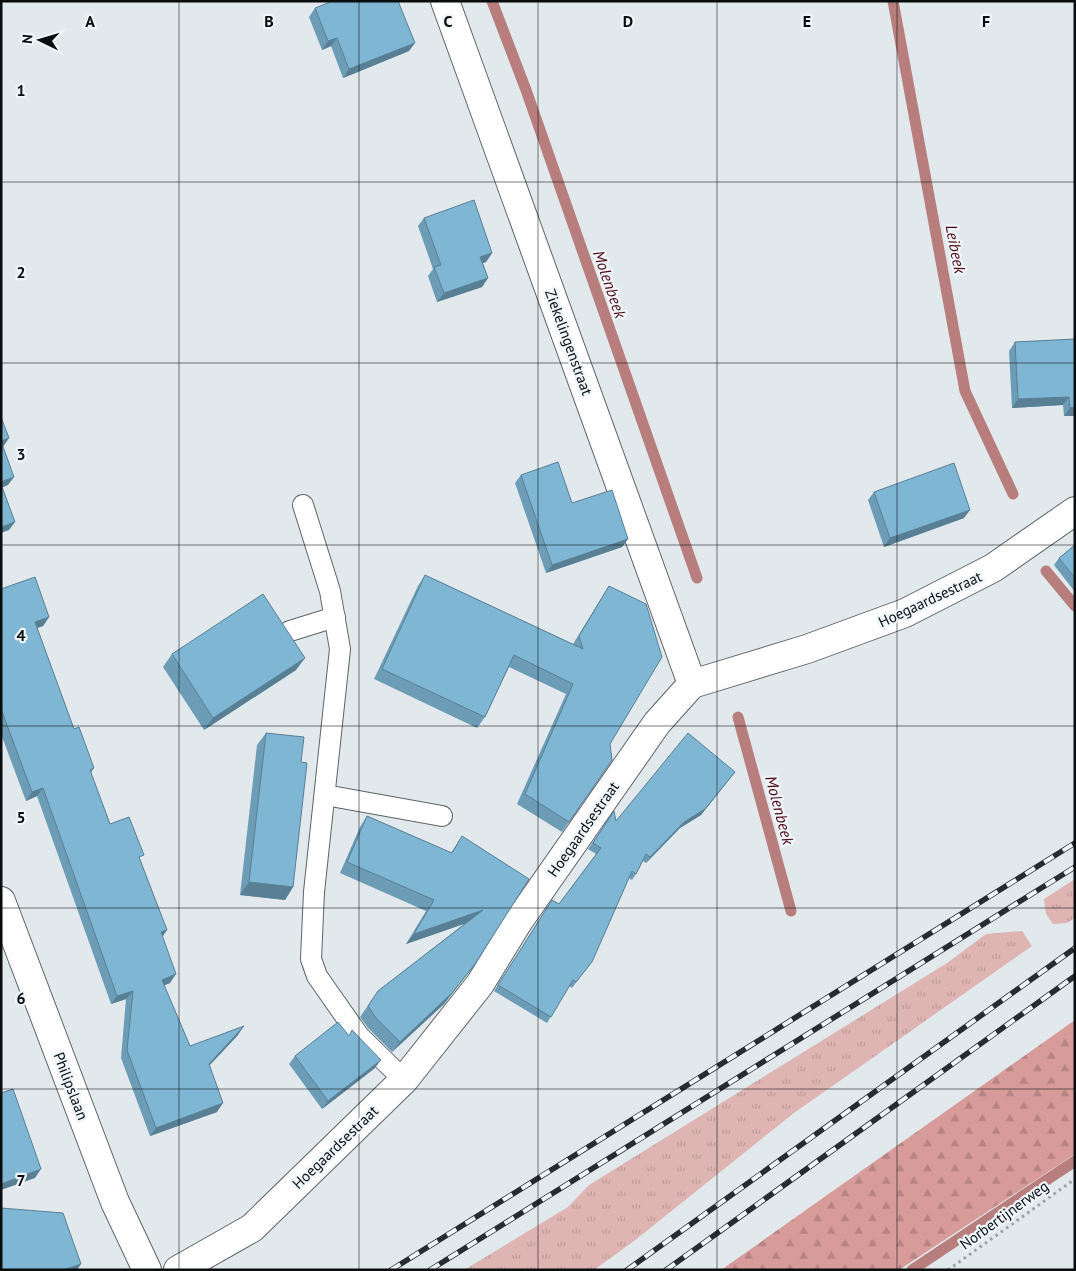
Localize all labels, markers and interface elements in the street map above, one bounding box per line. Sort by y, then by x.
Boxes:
text: A [85,11,95,31]
text: B [264,11,274,31]
text: C [444,11,453,31]
text: D [623,11,633,31]
text: E [803,11,811,31]
text: F [982,11,990,31]
north arrow [15,15,65,65]
text: N [18,33,36,44]
text: 1 [16,80,26,100]
water label: Leibeek [941,223,971,276]
water label: Molenbeek [589,247,631,321]
text: 2 [16,262,26,282]
street label: Ziekelingenstraat [541,286,597,398]
text: 3 [16,444,26,464]
street label: Hoegaardsestraat [875,567,985,631]
text: 4 [16,625,26,645]
water label: Molenbeek [761,773,799,847]
street label: Hoegaardsestraat [543,778,623,880]
text: 5 [16,807,26,827]
text: 6 [16,988,26,1008]
street label: Philipslaan [49,1049,93,1123]
street label: Hoegaardsestraat [288,1101,382,1193]
text: 7 [16,1170,26,1190]
street label: Norbertijnerweg [956,1176,1052,1254]

